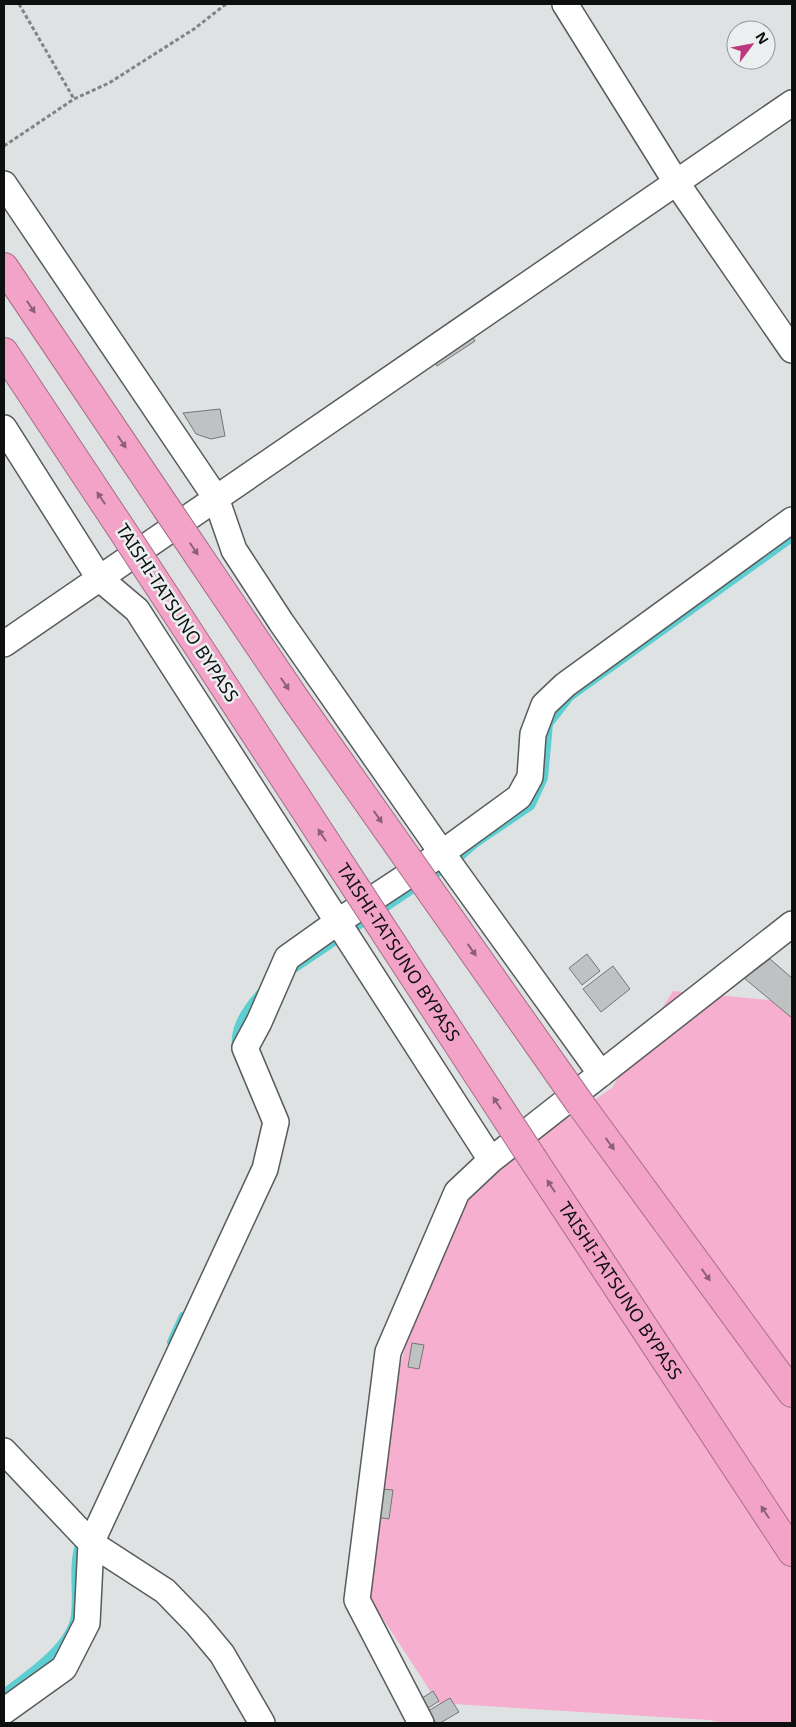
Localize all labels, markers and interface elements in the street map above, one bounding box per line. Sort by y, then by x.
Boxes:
north arrow [726,20,776,70]
text: N [751,28,774,48]
one-way arrow [26,301,36,314]
one-way arrow [117,435,127,449]
one-way arrow [97,491,106,505]
street label: TAISHI-TATSUNO BYPASS [111,519,245,706]
one-way arrow [190,543,199,556]
one-way arrow [280,678,290,691]
one-way arrow [373,811,383,824]
one-way arrow [317,828,327,842]
street label: TAISHI-TATSUNO BYPASS [332,858,466,1046]
one-way arrow [467,943,477,957]
one-way arrow [492,1096,502,1110]
one-way arrow [605,1138,615,1151]
one-way arrow [546,1179,556,1193]
street label: TAISHI-TATSUNO BYPASS [553,1197,688,1384]
one-way arrow [701,1268,711,1282]
one-way arrow [761,1505,770,1518]

